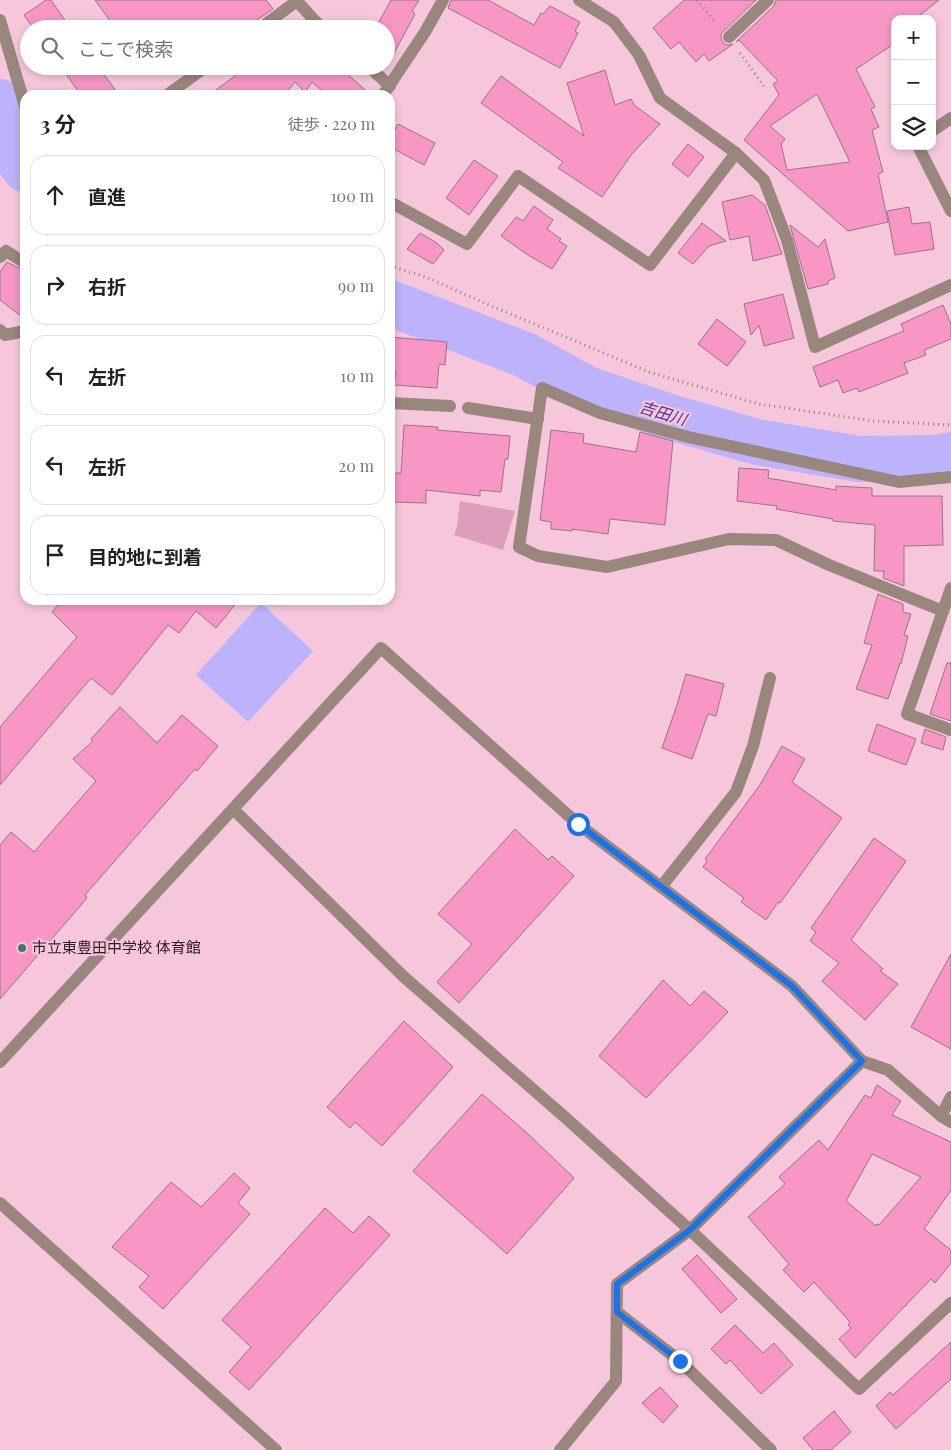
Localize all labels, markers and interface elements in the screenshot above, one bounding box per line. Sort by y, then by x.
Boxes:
map controls [891,15,936,150]
button: + [891,15,936,60]
search box [20,20,395,75]
icon: search [38,34,66,62]
text: ここで検索 [78,35,173,61]
button: − [891,60,936,105]
button: layers [891,105,936,150]
text: 3 分 [40,109,76,137]
text: 徒歩 · 220 m [288,113,375,134]
icon: ahead [41,181,69,209]
text: 直進 [88,183,126,209]
text: 100 m [331,185,374,206]
icon: right [41,271,69,299]
text: 右折 [88,273,126,299]
text: 90 m [338,275,374,296]
icon: left [41,361,69,389]
text: 左折 [88,363,126,389]
text: 10 m [340,365,374,386]
water label: 吉田川 [637,395,691,430]
icon: left [41,451,69,479]
text: 左折 [88,453,126,479]
text: 20 m [339,455,374,476]
icon: arrive [41,541,69,569]
text: 目的地に到着 [88,543,202,569]
route start [567,813,590,836]
place label: 市立東豊田中学校 体育館 [32,937,201,957]
marker: 市立東豊田中学校 体育館 [16,942,28,954]
route end [669,1350,692,1373]

